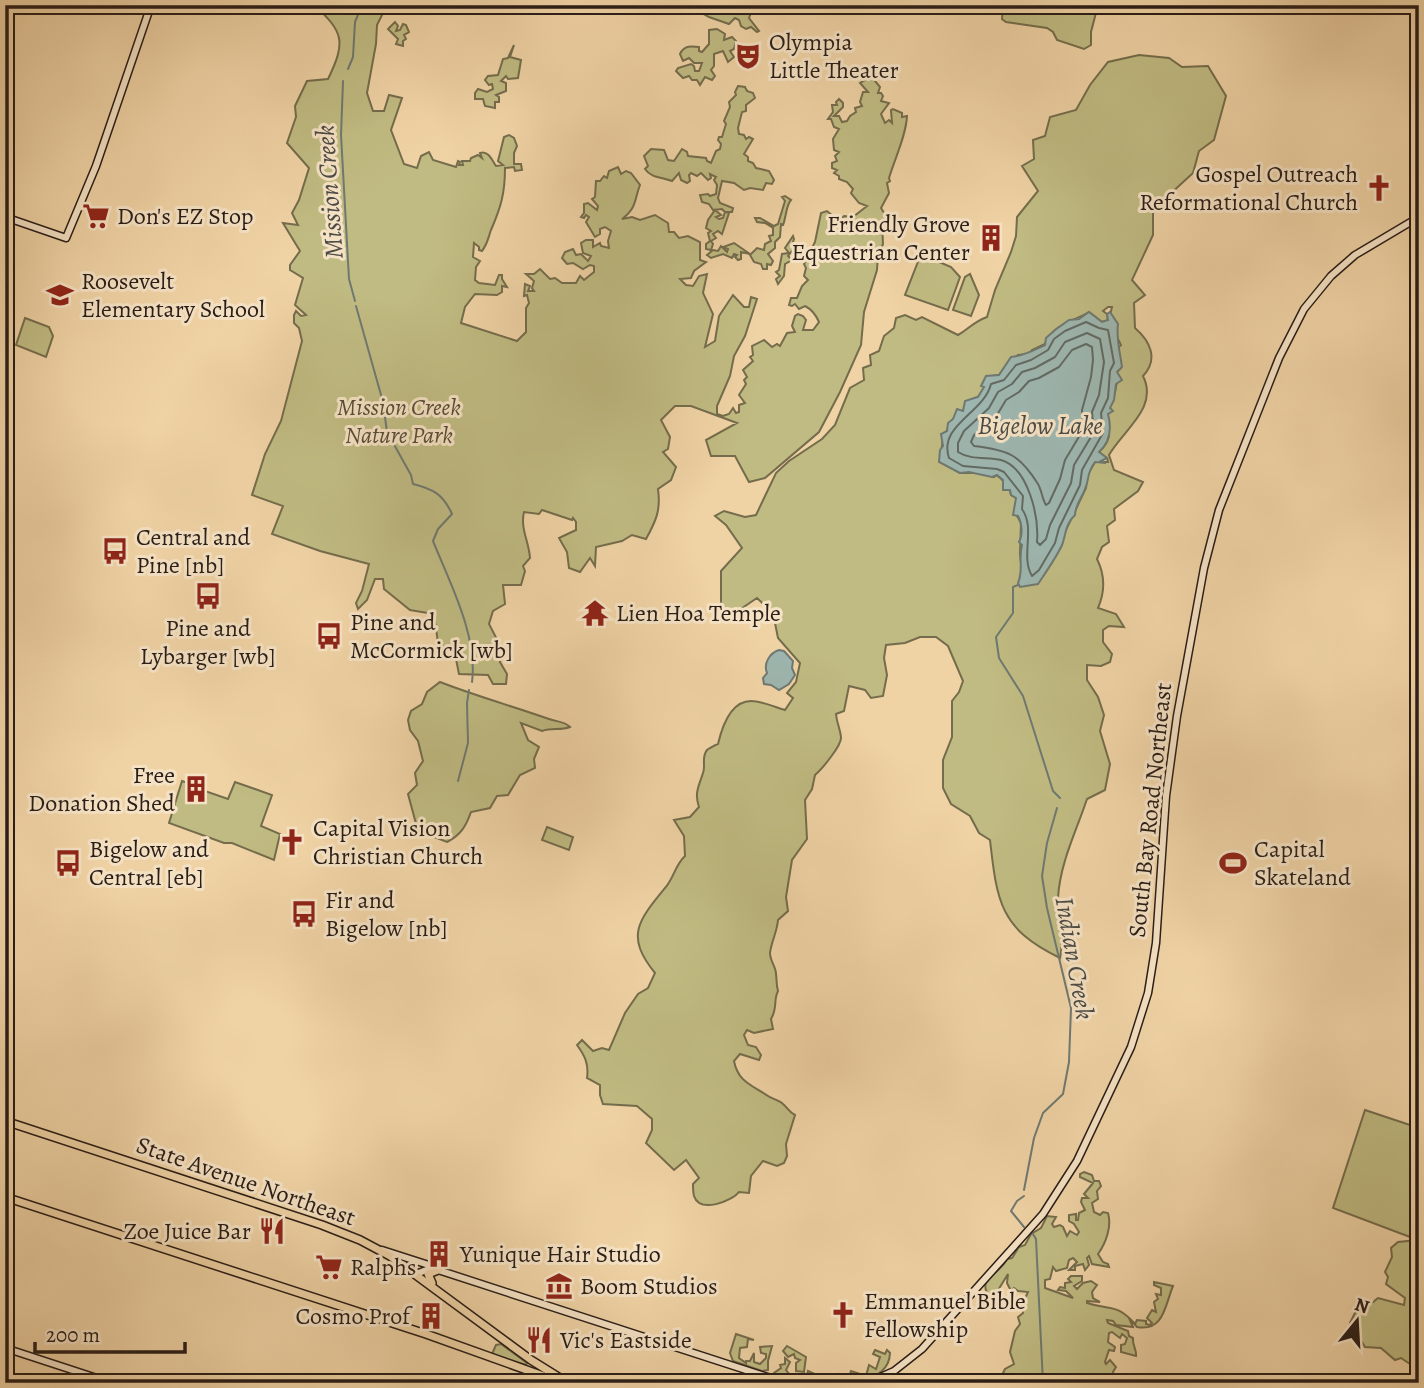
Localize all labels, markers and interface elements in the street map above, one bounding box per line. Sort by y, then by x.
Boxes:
place label: Olympia Little Theater [769,26,899,86]
theatre icon: Olympia Little Theater [733,41,763,71]
water label: Mission Creek [307,124,352,260]
place label: Gospel Outreach Reformational Church [1139,158,1358,218]
church icon: Gospel Outreach Reformational Church [1364,173,1394,203]
place label: Don's EZ Stop [117,200,254,232]
supermarket icon: Don's EZ Stop [81,201,111,231]
place label: Friendly Grove Equestrian Center [791,208,970,268]
building icon: Friendly Grove Equestrian Center [976,223,1006,253]
place label: Roosevelt Elementary School [81,265,265,325]
school or university icon: Roosevelt Elementary School [45,280,75,310]
park label: Mission Creek Nature Park [337,391,461,451]
water label: Bigelow Lake [977,408,1103,443]
place label: Central and Pine [nb] [136,521,250,581]
bus stop icon: Central and Pine [nb] [100,536,130,566]
bus stop icon: Pine and Lybarger [wb] [193,581,223,611]
place label: Lien Hoa Temple [616,597,781,629]
temple icon: Lien Hoa Temple [580,598,610,628]
place label: Pine and McCormick [wb] [350,606,513,666]
place label: Pine and Lybarger [wb] [140,612,276,672]
bus stop icon: Pine and McCormick [wb] [314,621,344,651]
street label: South Bay Road Northeast [1121,681,1179,939]
place label: Free Donation Shed [28,759,175,819]
building icon: Free Donation Shed [181,774,211,804]
place label: Capital Vision Christian Church [313,812,483,872]
church icon: Capital Vision Christian Church [277,827,307,857]
place label: Bigelow and Central [eb] [89,833,209,893]
place label: Capital Skateland [1254,833,1351,893]
bus stop icon: Bigelow and Central [eb] [53,848,83,878]
sports icon: Capital Skateland [1218,848,1248,878]
place label: Fir and Bigelow [nb] [325,884,448,944]
water label: Indian Creek [1047,894,1102,1022]
bus stop icon: Fir and Bigelow [nb] [289,899,319,929]
street label: State Avenue Northeast [132,1128,360,1234]
place label: Zoe Juice Bar [123,1215,251,1247]
restaurant icon: Zoe Juice Bar [257,1216,287,1246]
place label: Yunique Hair Studio [459,1238,661,1270]
building icon: Yunique Hair Studio [424,1239,454,1269]
place label: Ralphs [350,1251,416,1283]
supermarket icon: Ralphs [314,1252,344,1282]
place label: Boom Studios [580,1270,718,1302]
museum icon: Boom Studios [544,1271,574,1301]
place label: Emmanuel Bible Fellowship [864,1285,1026,1345]
north arrow [1322,1286,1392,1356]
text: N [1351,1291,1373,1320]
place label: Cosmo Prof [295,1300,413,1332]
church icon: Emmanuel Bible Fellowship [828,1300,858,1330]
building icon: Cosmo Prof [416,1301,446,1331]
scale bar [35,1311,186,1355]
text: 200 m [46,1321,100,1349]
place label: Vic's Eastside [559,1324,692,1356]
restaurant icon: Vic's Eastside [524,1325,554,1355]

